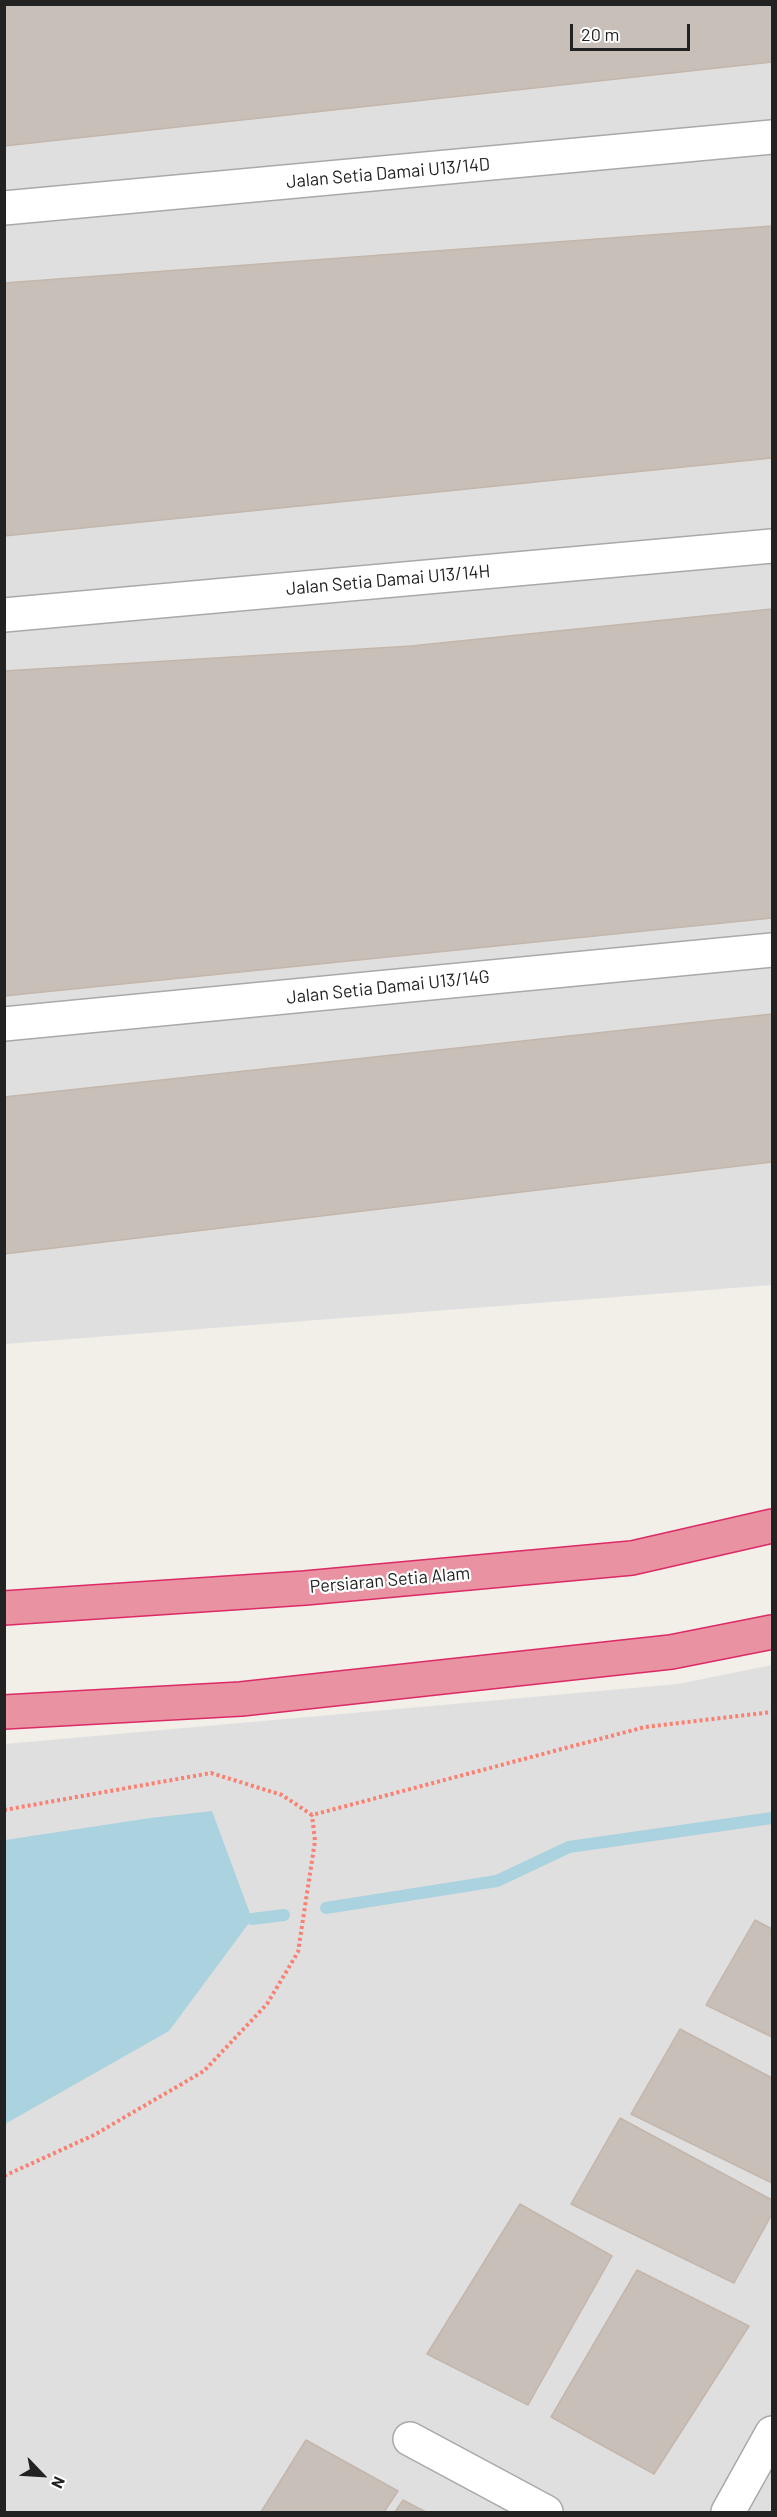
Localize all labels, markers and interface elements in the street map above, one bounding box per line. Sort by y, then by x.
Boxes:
scale bar [573,12,693,50]
text: 20 m [581,23,619,45]
street label: Jalan Setia Damai U13/14D [285,153,491,193]
street label: Jalan Setia Damai U13/14H [285,560,491,600]
street label: Jalan Setia Damai U13/14G [285,966,491,1008]
street label: Persiaran Setia Alam [309,1562,471,1598]
north arrow [12,2445,72,2505]
text: N [48,2474,70,2492]

